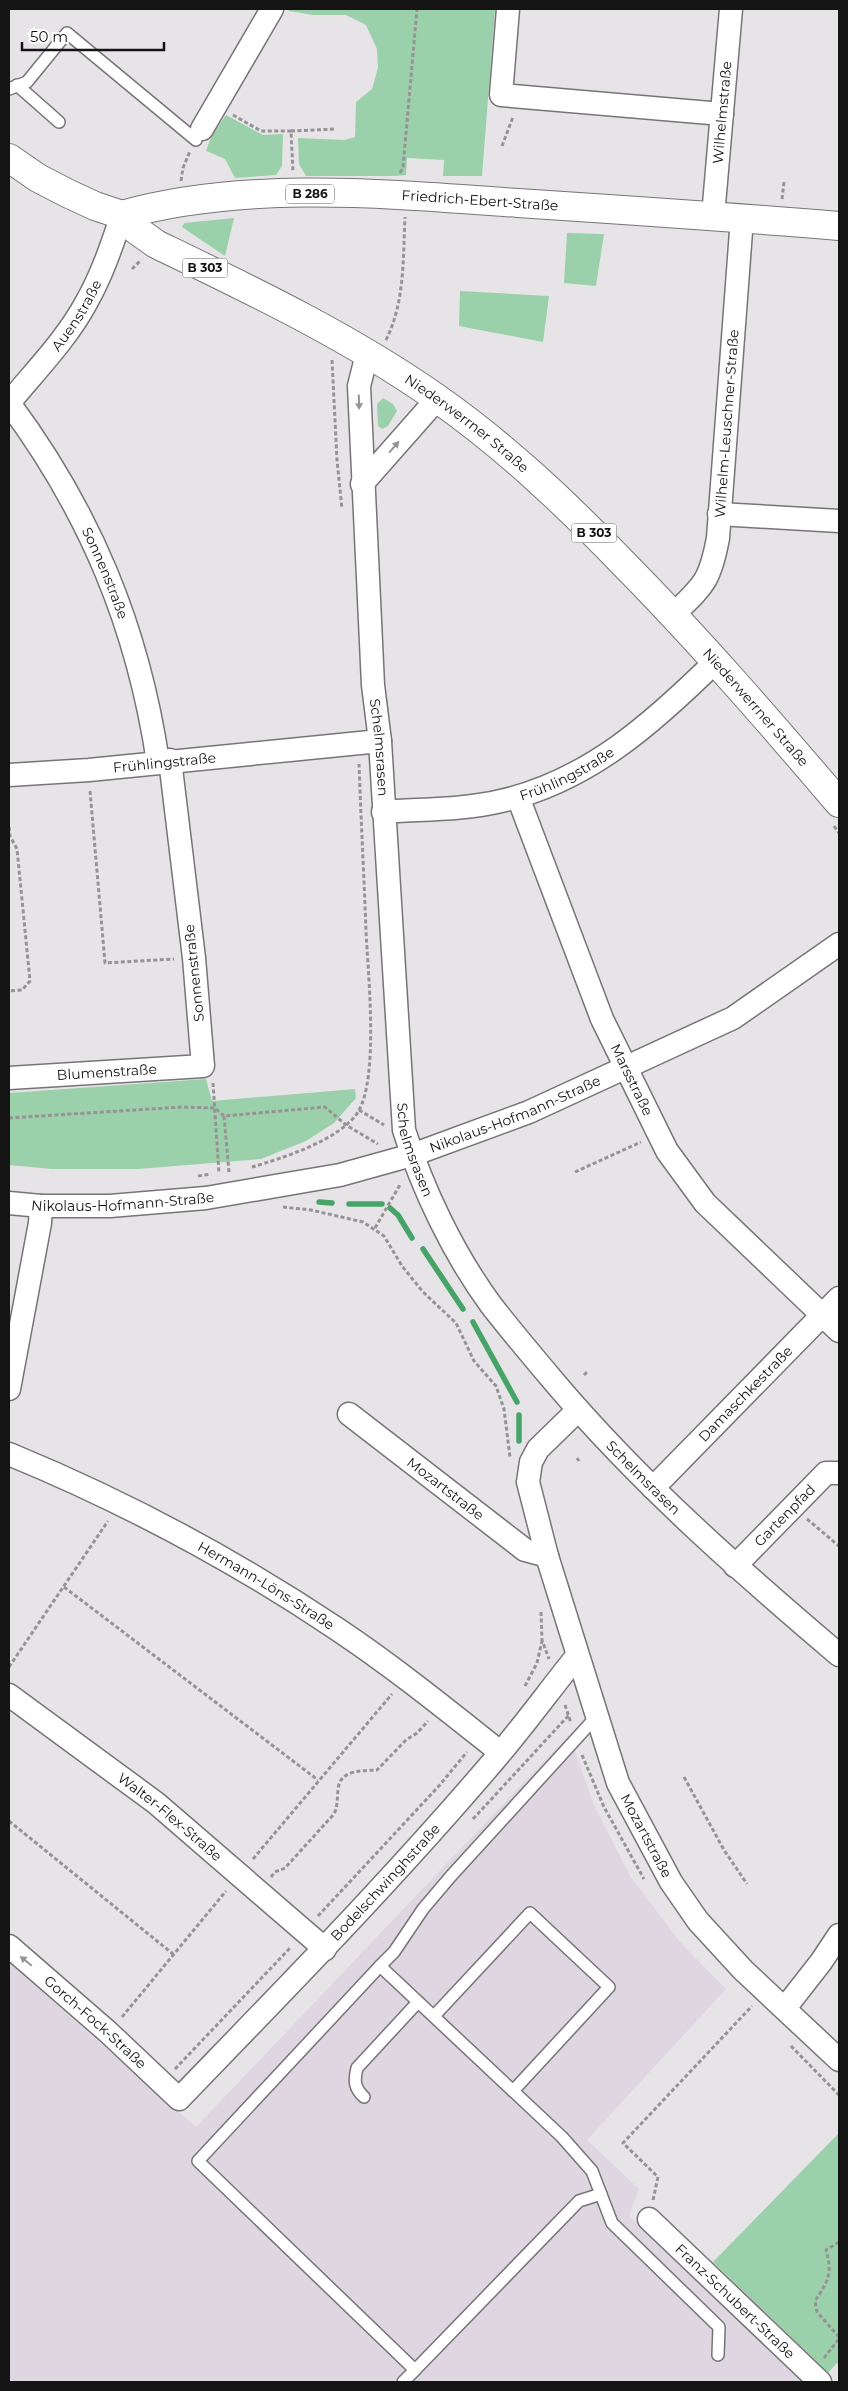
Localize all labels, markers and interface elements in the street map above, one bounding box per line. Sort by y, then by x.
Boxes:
scale bar [22,20,165,52]
text: 50 m [30,27,68,46]
street label: Wilhelmstraße [709,60,735,165]
road number: B 286 [286,184,334,203]
street label: Friedrich-Ebert-Straße [401,186,559,215]
road number: B 303 [182,258,228,278]
street label: Auenstraße [47,277,106,355]
street label: Wilhelm-Leuschner-Straße [711,329,743,519]
street label: Niederwerrner Straße [401,370,533,477]
one-way arrow [355,394,363,410]
one-way arrow [388,441,400,453]
street label: Sonnenstraße [78,524,132,621]
road number: B 303 [572,524,616,542]
street label: Niederwerrner Straße [699,644,813,770]
street label: Schelmsrasen [366,698,392,797]
street label: Frühlingstraße [517,743,617,805]
street label: Frühlingstraße [112,748,217,777]
street label: Sonnenstraße [180,923,208,1023]
street label: Marsstraße [607,1041,657,1119]
street label: Blumenstraße [56,1060,157,1084]
street label: Nikolaus-Hofmann-Straße [427,1071,603,1157]
street label: Schelmsrasen [393,1102,437,1199]
street label: Nikolaus-Hofmann-Straße [30,1188,216,1215]
street label: Damaschkestraße [694,1342,796,1445]
street label: Schelmsrasen [602,1437,684,1519]
street label: Mozartstraße [403,1453,488,1524]
street label: Gartenpfad [750,1480,819,1550]
street label: Hermann-Löns-Straße [195,1537,338,1634]
street label: Walter-Flex-Straße [114,1769,226,1865]
street label: Mozartstraße [616,1791,676,1881]
street label: Bodelschwinghstraße [327,1820,444,1945]
one-way arrow [20,1955,33,1966]
street label: Gorch-Fock-Straße [40,1972,150,2073]
street label: Franz-Schubert-Straße [671,2240,799,2362]

